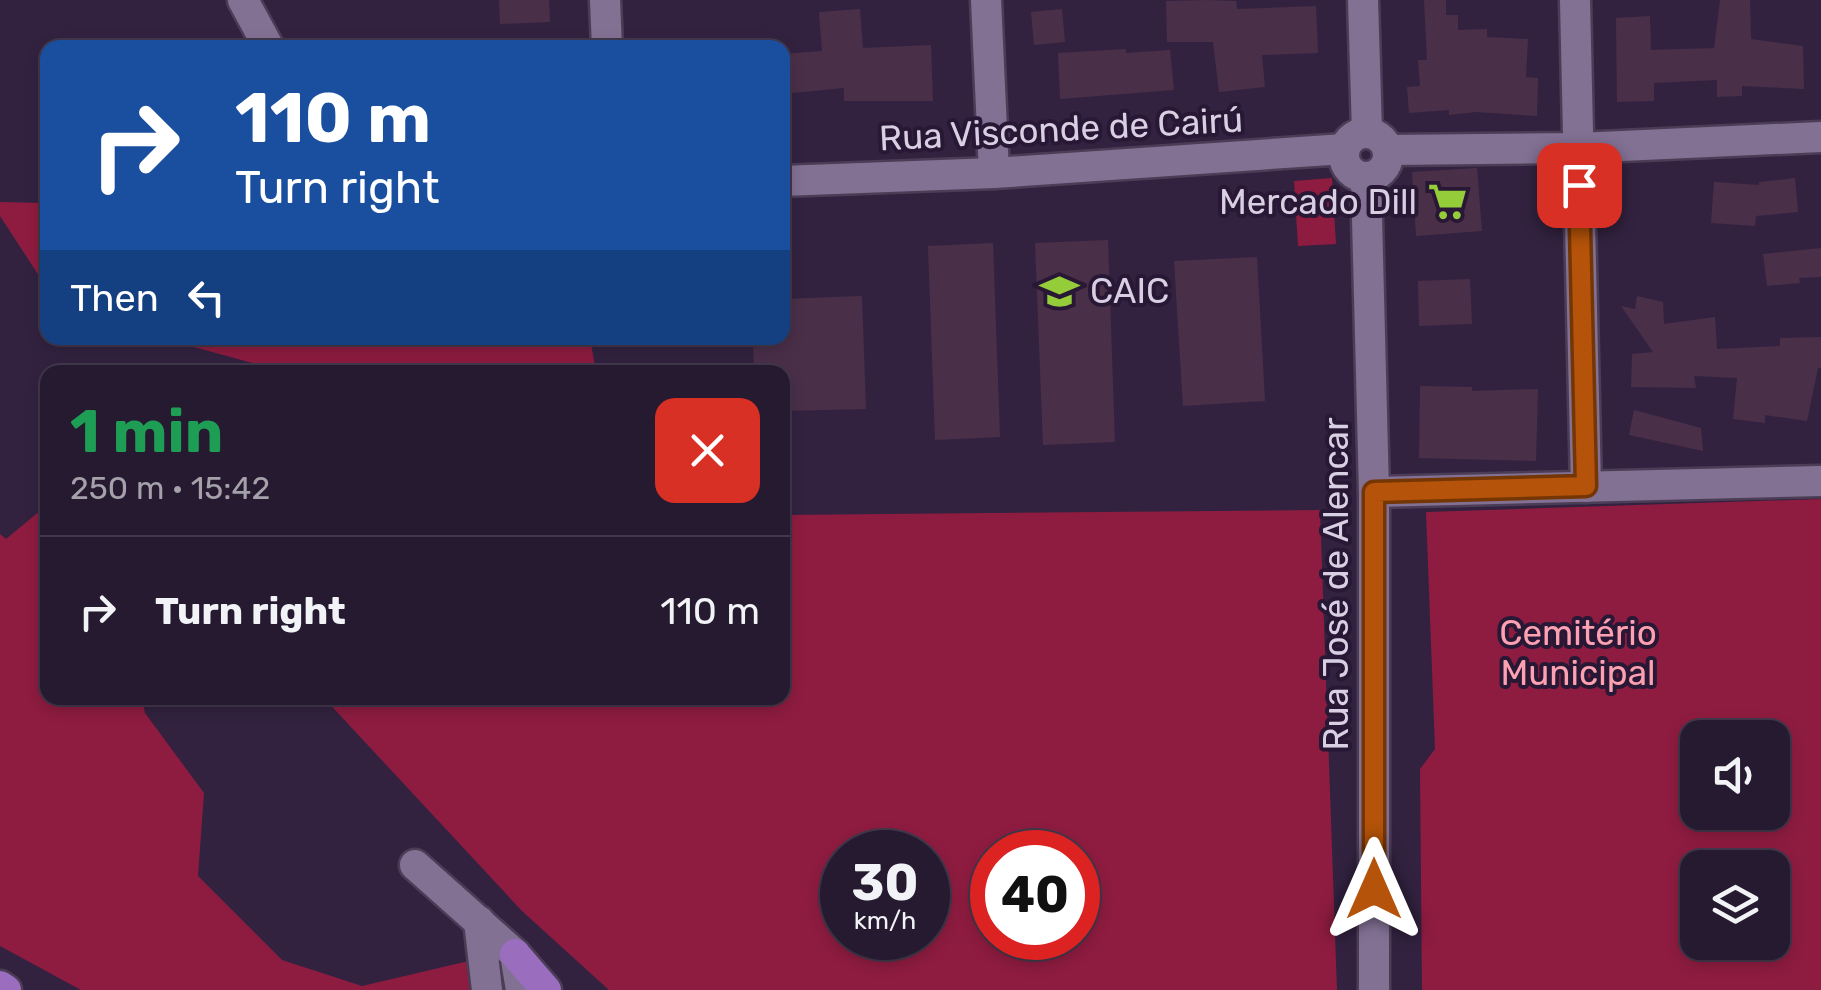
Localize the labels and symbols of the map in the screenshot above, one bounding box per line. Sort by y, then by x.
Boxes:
street label: Rua Visconde de Cairú [878,98,1244,160]
pin [1537,143,1622,228]
place label: Mercado Dill [1219,181,1417,223]
supermarket icon: Mercado Dill [1426,181,1468,223]
school or university icon: CAIC [1039,270,1081,312]
place label: CAIC [1090,270,1169,312]
street label: Rua José de Alencar [1315,418,1357,750]
park label: Cemitério Municipal [1499,612,1657,694]
speed limit sign: 40 [970,830,1100,960]
position arrow [1322,837,1426,941]

